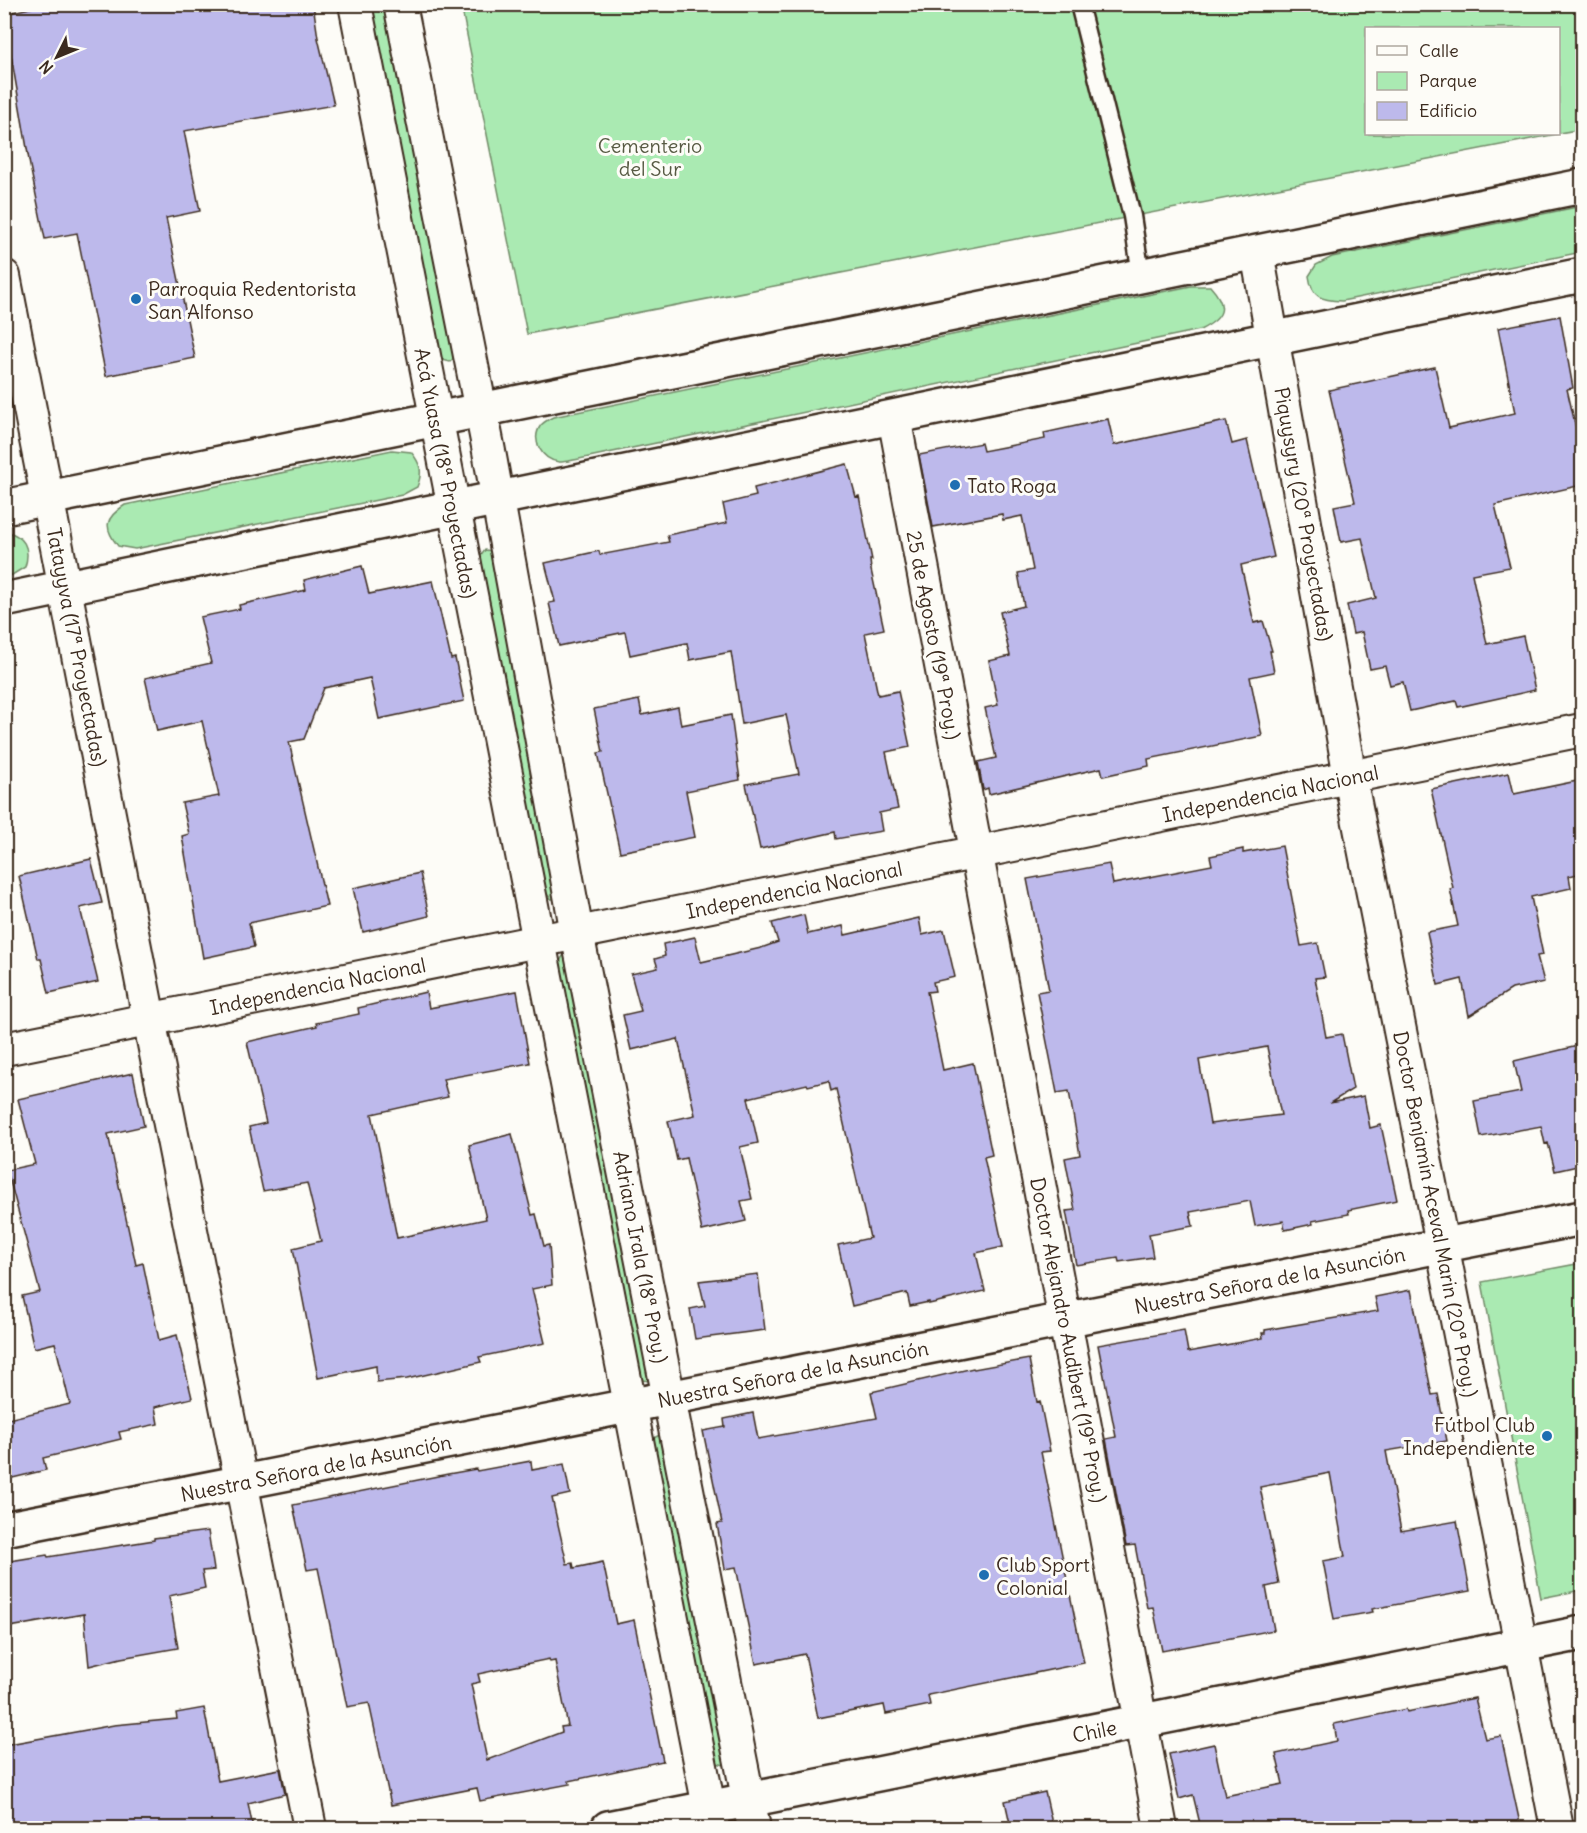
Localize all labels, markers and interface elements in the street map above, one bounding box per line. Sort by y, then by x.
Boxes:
north arrow [27,27,87,87]
legend [1365,27,1560,135]
text: Calle [1419,39,1459,62]
text: N [35,56,57,78]
text: Parque [1419,69,1477,92]
text: Edificio [1419,99,1477,122]
park label: Cementerio del Sur [598,133,702,181]
place label: Parroquia Redentorista San Alfonso [148,276,357,324]
marker: Parroquia Redentorista San Alfonso [129,292,143,306]
street label: Acá Yuasa (18ª Proyectadas) [409,346,483,600]
street label: Piquysyry (20ª Proyectadas) [1269,385,1339,643]
place label: Tato Roga [967,473,1057,498]
marker: Tato Roga [948,478,962,492]
street label: Tatayyva (17ª Proyectadas) [42,525,112,769]
street label: 25 de Agosto (19ª Proy.) [901,528,967,742]
street label: Independencia Nacional [1160,759,1381,827]
street label: Independencia Nacional [684,855,904,923]
street label: Independencia Nacional [207,952,428,1020]
street label: Doctor Benjamín Aceval Marin (20ª Proy.) [1388,1029,1484,1399]
street label: Adriano Irala (18ª Proy.) [608,1149,674,1365]
street label: Doctor Alejandro Audibert (19ª Proy.) [1025,1175,1113,1505]
street label: Nuestra Señora de la Asunción [1132,1241,1407,1318]
street label: Nuestra Señora de la Asunción [655,1335,930,1412]
place label: Fútbol Club Independiente [1403,1412,1535,1460]
street label: Nuestra Señora de la Asunción [178,1429,454,1506]
marker: Fútbol Club Independiente [1540,1429,1554,1443]
place label: Club Sport Colonial [996,1552,1090,1600]
marker: Club Sport Colonial [977,1568,991,1582]
street label: Chile [1070,1714,1119,1747]

